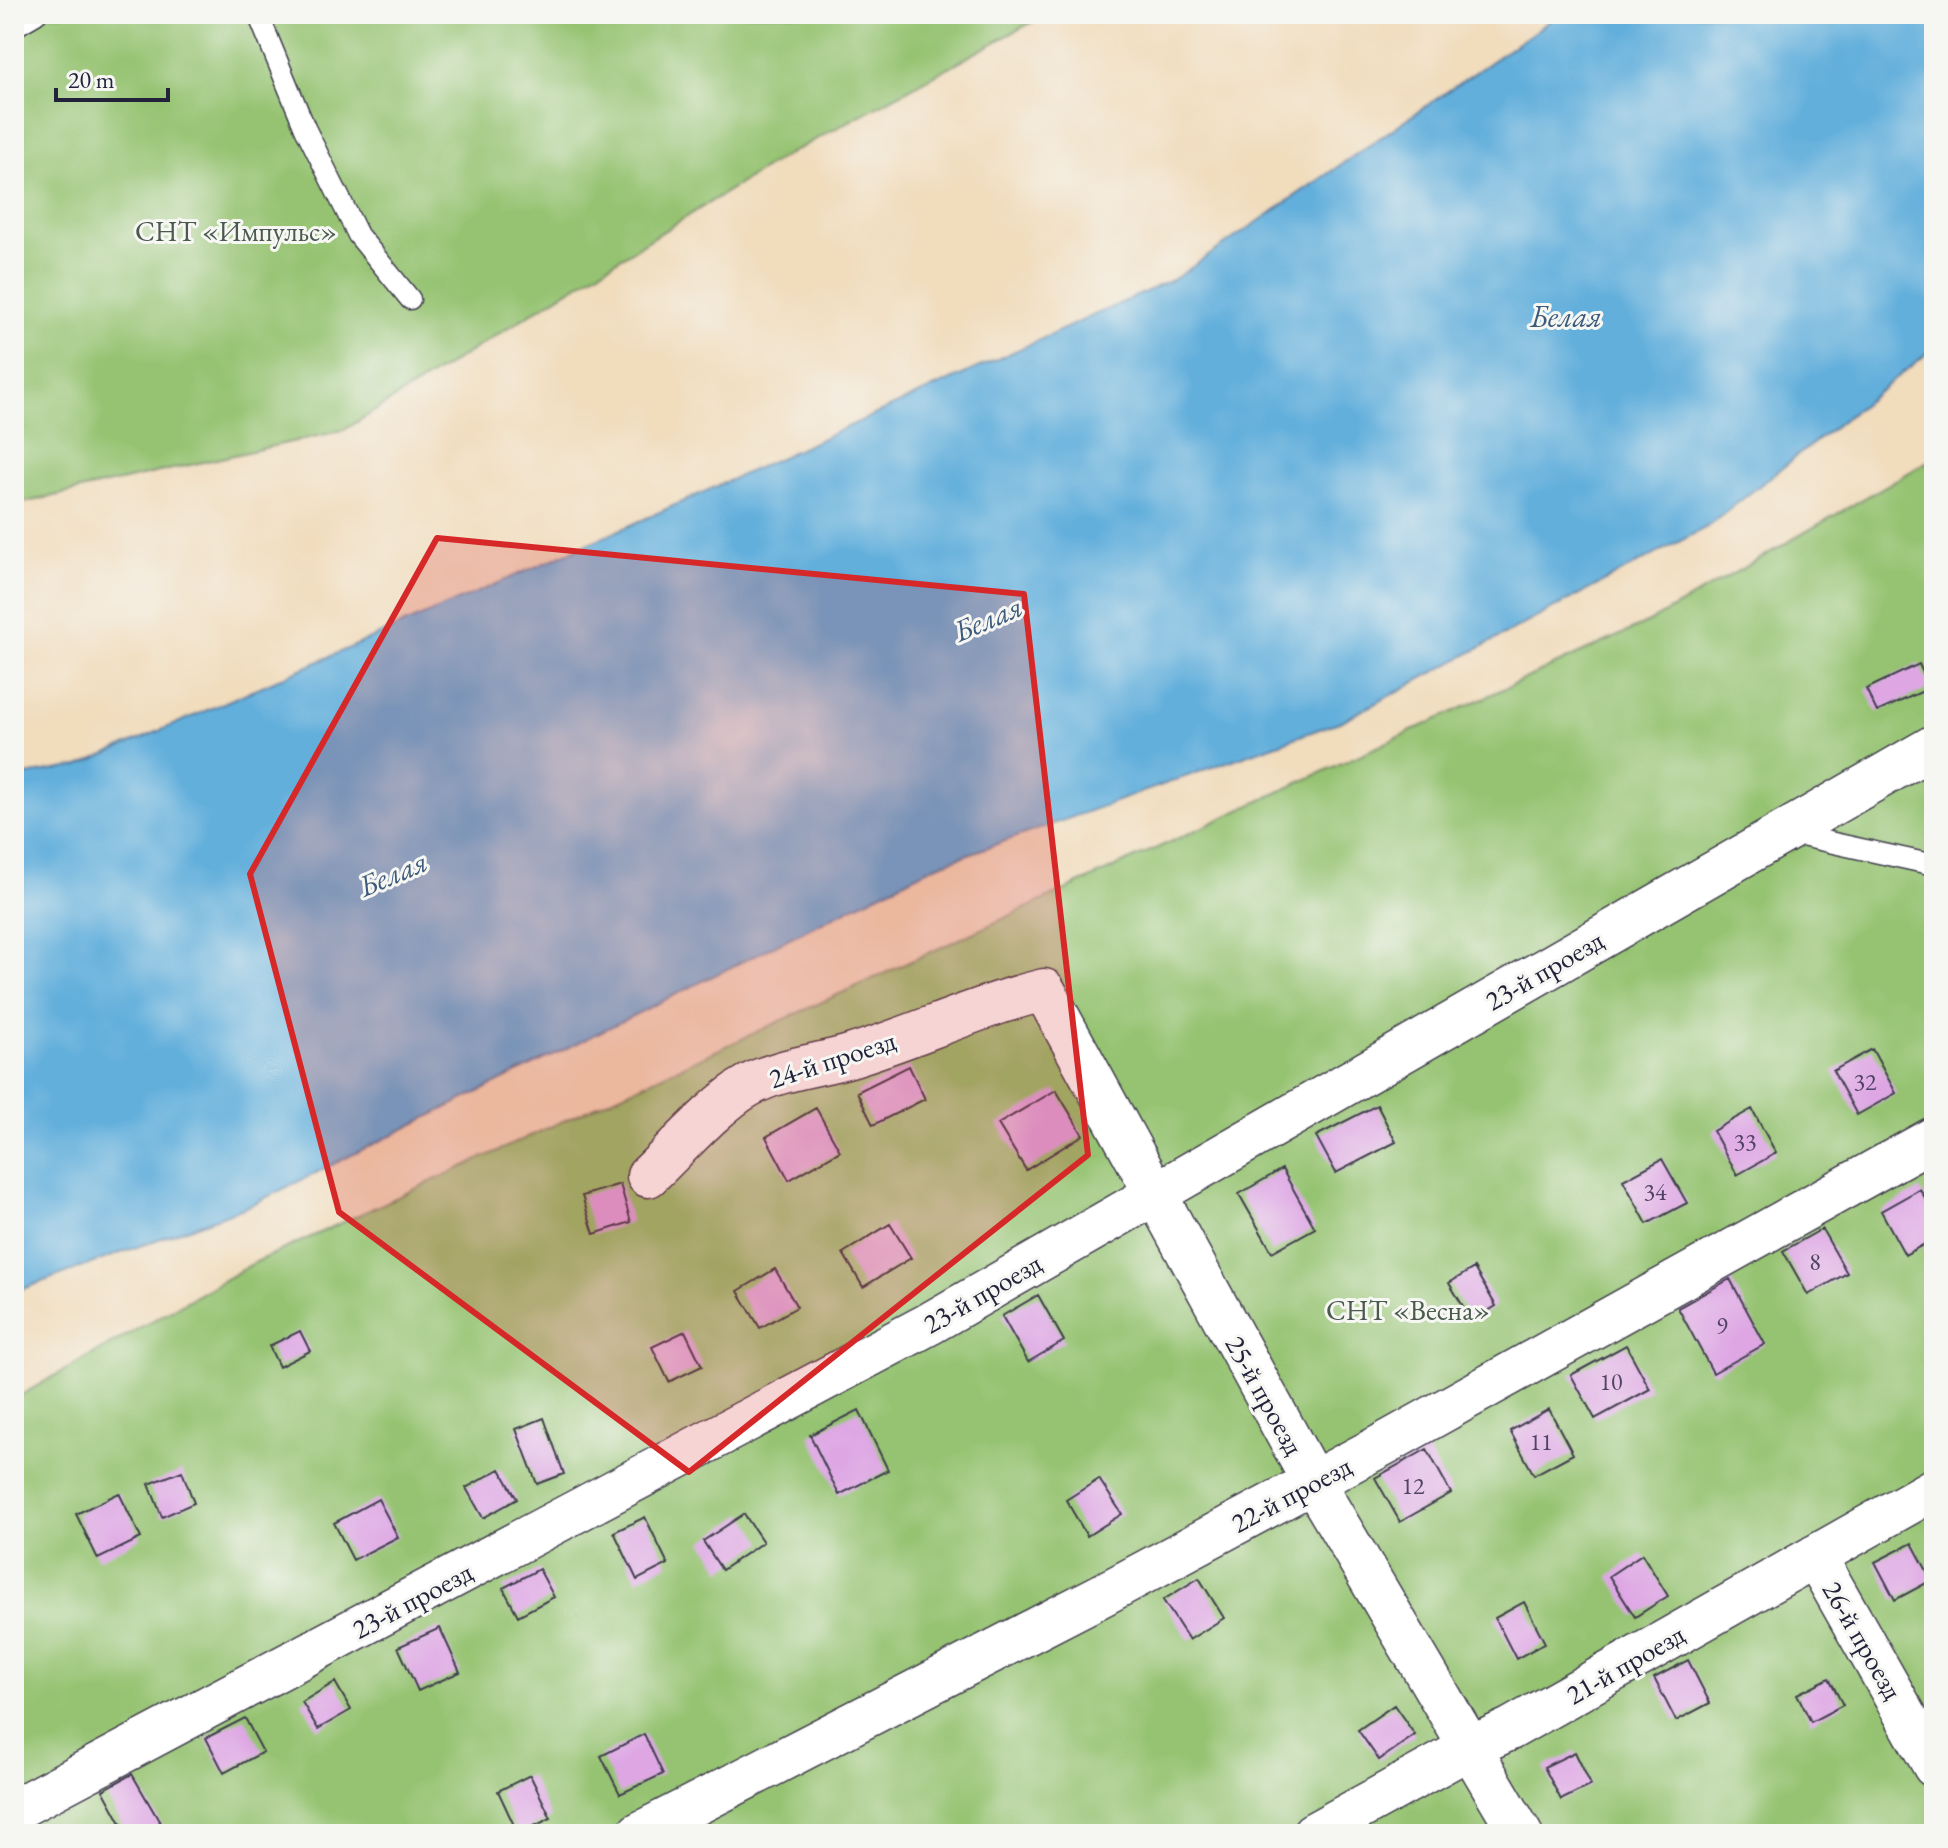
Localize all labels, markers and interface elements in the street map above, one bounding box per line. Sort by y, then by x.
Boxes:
scale bar [56,52,168,102]
text: 20 m [68,64,115,95]
park label: СНТ «Импульс» [135,213,337,249]
water label: Белая [1529,297,1602,336]
water label: Белая [946,587,1028,651]
water label: Белая [351,842,433,906]
street label: 23-й проезд [1478,921,1610,1018]
street label: 24-й проезд [764,1022,900,1096]
house number: 32 [1853,1066,1877,1097]
house number: 33 [1733,1126,1757,1157]
house number: 34 [1643,1176,1667,1207]
street label: 23-й проезд [916,1244,1048,1341]
house number: 8 [1809,1246,1821,1277]
park label: СНТ «Весна» [1326,1292,1490,1328]
house number: 9 [1716,1310,1728,1341]
street label: 25-й проезд [1217,1329,1313,1461]
house number: 10 [1599,1366,1623,1397]
house number: 11 [1529,1426,1553,1457]
street label: 22-й проезд [1225,1447,1358,1541]
house number: 12 [1401,1470,1425,1501]
street label: 23-й проезд [346,1553,479,1647]
street label: 26-й проезд [1815,1574,1912,1706]
street label: 21-й проезд [1559,1615,1691,1712]

